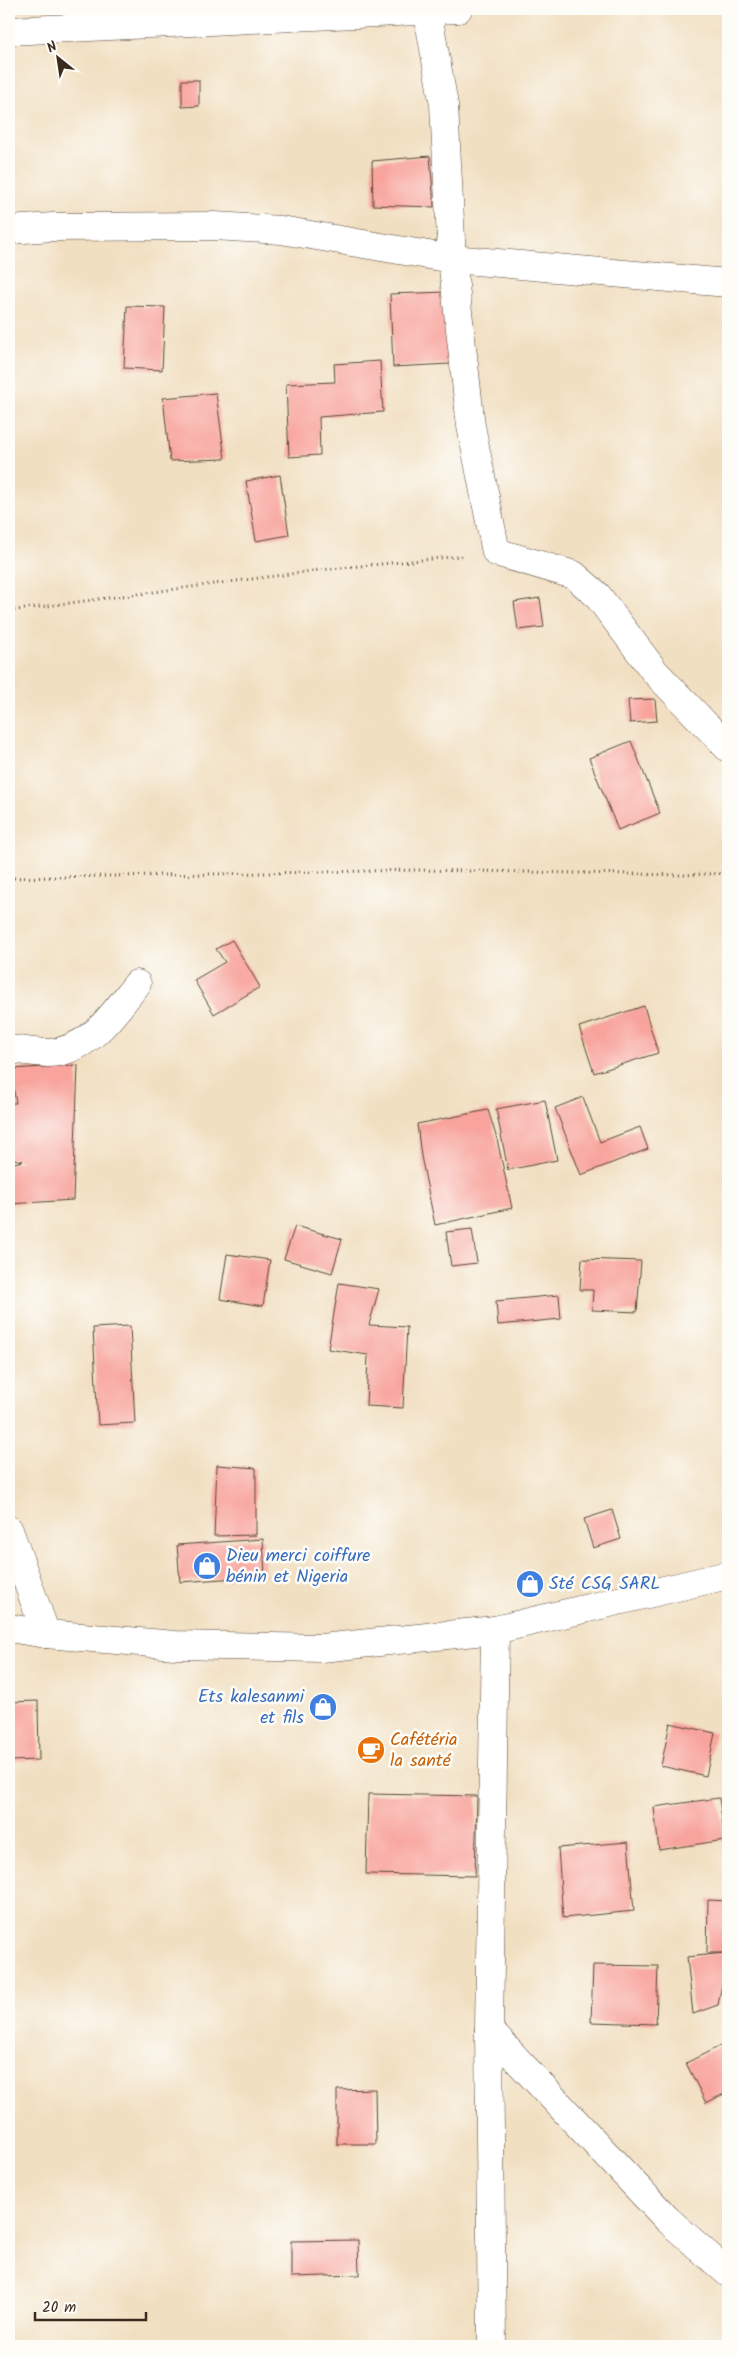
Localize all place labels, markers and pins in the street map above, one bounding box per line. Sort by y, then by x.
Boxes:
place label: Dieu merci coiffure bénin et Nigeria [226,1542,370,1592]
shop icon: Dieu merci coiffure bénin et Nigeria [192,1551,222,1581]
shop icon: Sté CSG SARL [515,1569,545,1599]
place label: Sté CSG SARL [549,1570,660,1599]
place label: Ets kalesanmi et fils [198,1683,305,1733]
shop icon: Ets kalesanmi et fils [308,1692,338,1722]
place label: Cafétéria la santé [390,1726,457,1776]
cafe icon: Cafétéria la santé [356,1735,386,1765]

